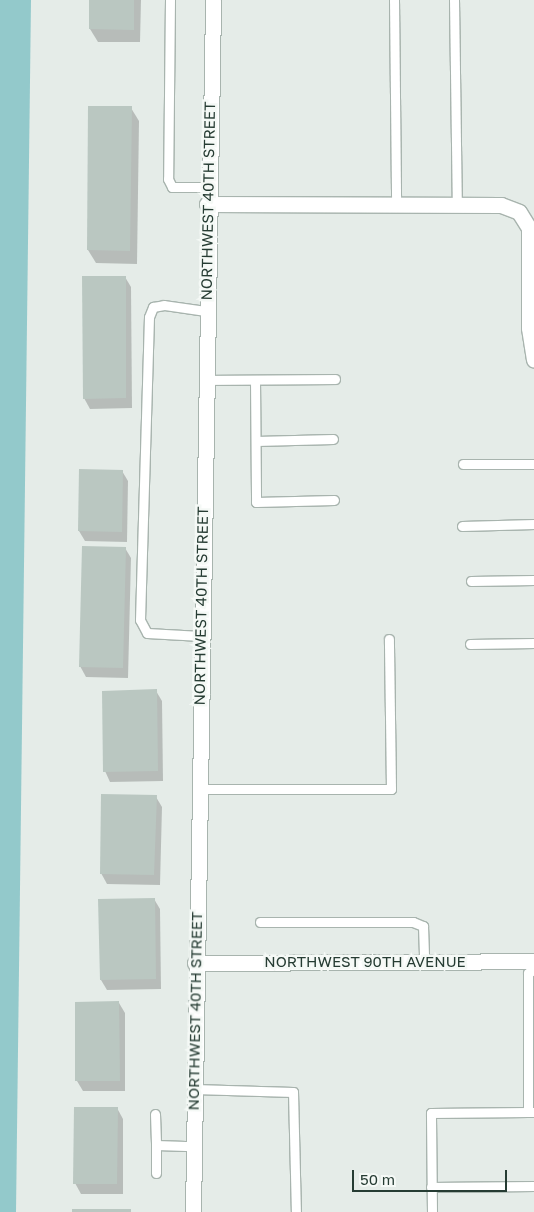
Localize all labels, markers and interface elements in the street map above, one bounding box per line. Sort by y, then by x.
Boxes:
street label: NORTHWEST 40TH STREET [197,101,219,301]
street label: NORTHWEST 40TH STREET [190,506,212,706]
street label: NORTHWEST 40TH STREET [184,911,206,1111]
street label: NORTHWEST 90TH AVENUE [264,953,466,971]
scale bar [354,1160,509,1192]
text: 50 m [360,1170,395,1188]

